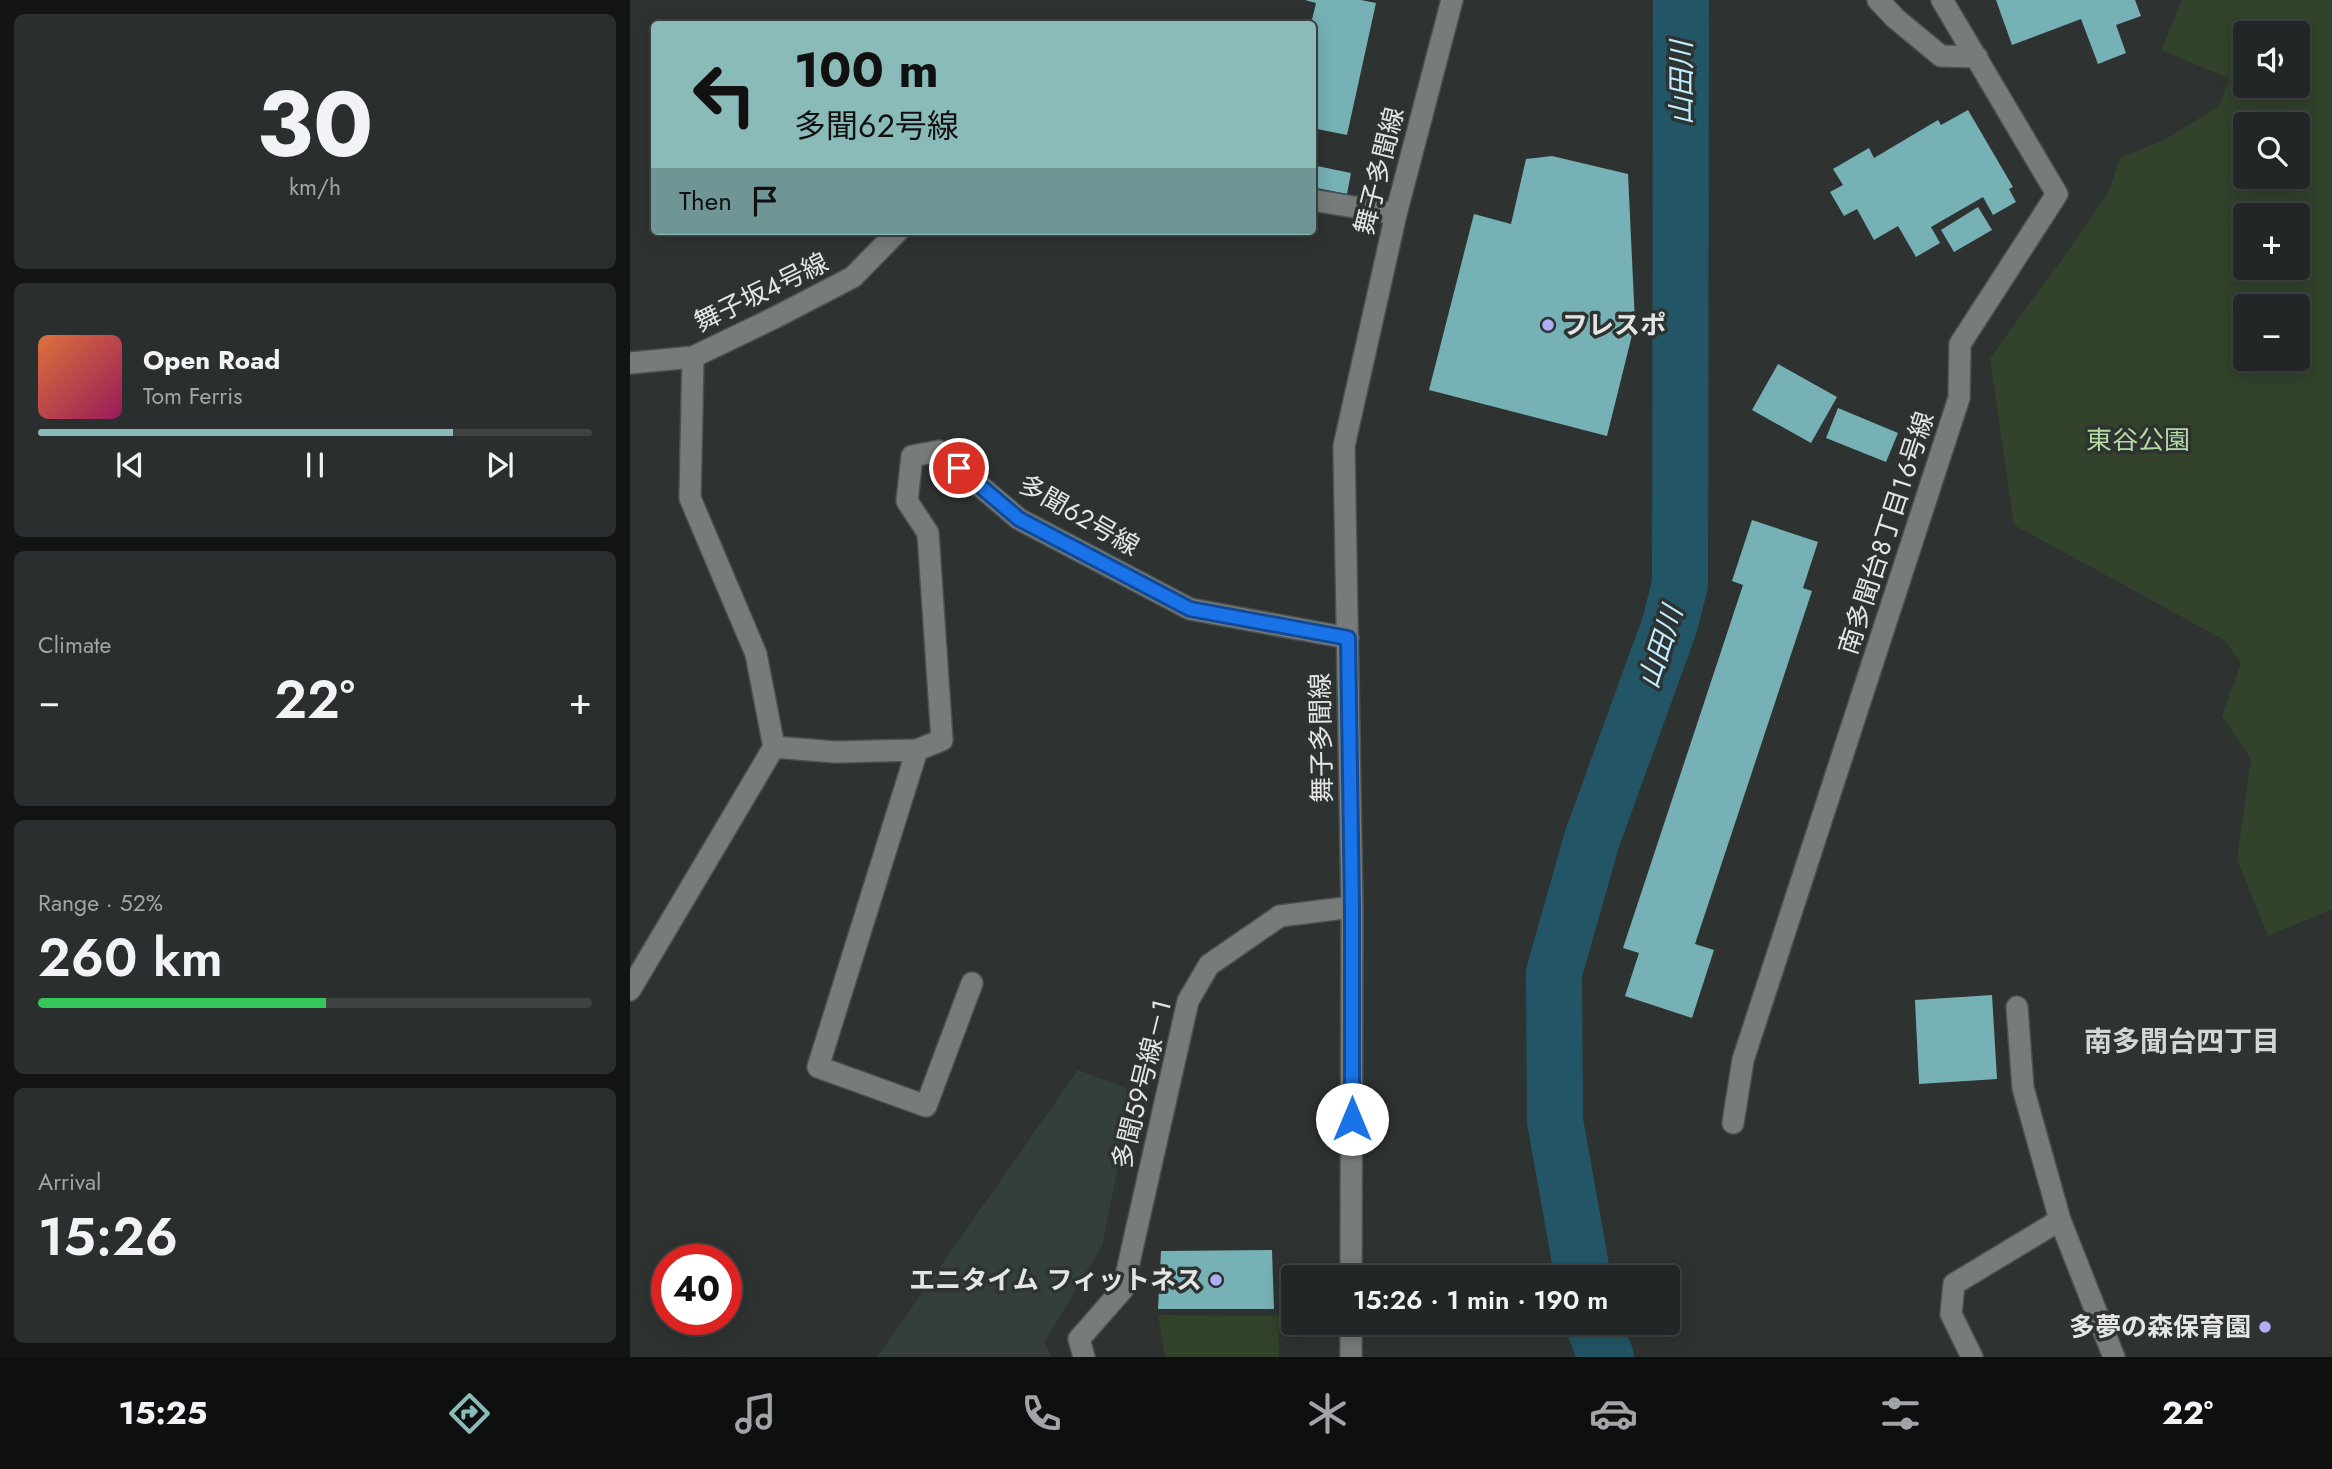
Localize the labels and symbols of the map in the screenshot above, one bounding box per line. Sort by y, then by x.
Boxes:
water label: 山田川 [1661,38,1702,125]
street label: 舞子多聞線 [1345,103,1413,239]
street label: 舞子坂４号線 [687,243,835,341]
place label: フレスポ [1562,306,1666,344]
marker: フレスポ [1540,317,1556,333]
street label: 南多聞台８丁目１６号線 [1829,407,1943,659]
park label: 東谷公園 [2086,421,2190,459]
pin [929,438,989,498]
street label: 多聞６２号線 [1011,465,1147,565]
water label: 山田川 [1628,598,1694,693]
street label: 舞子多聞線 [1301,673,1341,803]
street label: 多聞５９号線－１ [1102,993,1182,1173]
district label: 南多聞台四丁目 [2084,1021,2280,1062]
position arrow [1315,1082,1389,1156]
speed limit sign: 40 [651,1244,742,1335]
place label: エニタイム フィットネス [909,1261,1202,1299]
marker: エニタイム フィットネス [1208,1272,1224,1288]
place label: 多夢の森保育園 [2069,1308,2251,1346]
marker: 多夢の森保育園 [2257,1319,2273,1335]

